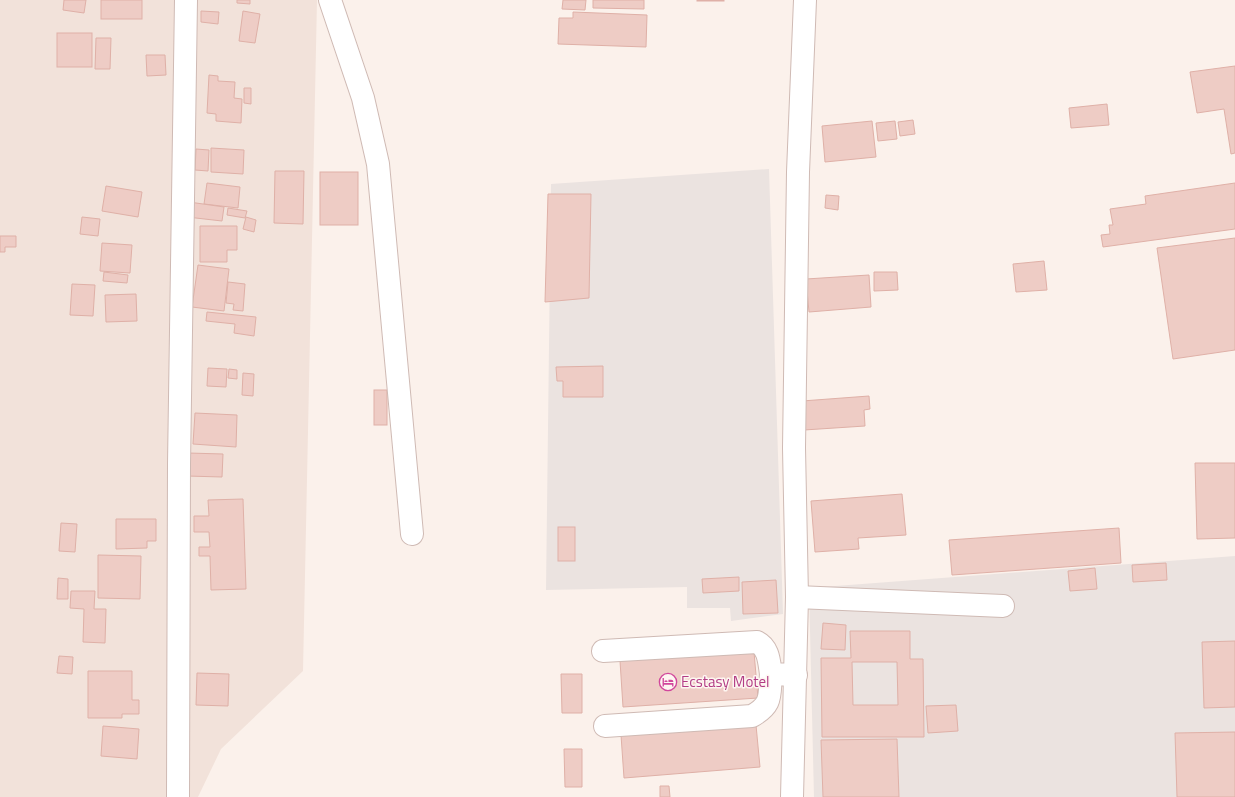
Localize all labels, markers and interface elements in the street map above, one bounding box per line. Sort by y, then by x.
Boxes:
place label: Ecstasy Motel [681,670,770,693]
hotel icon: Ecstasy Motel [658,672,678,692]

